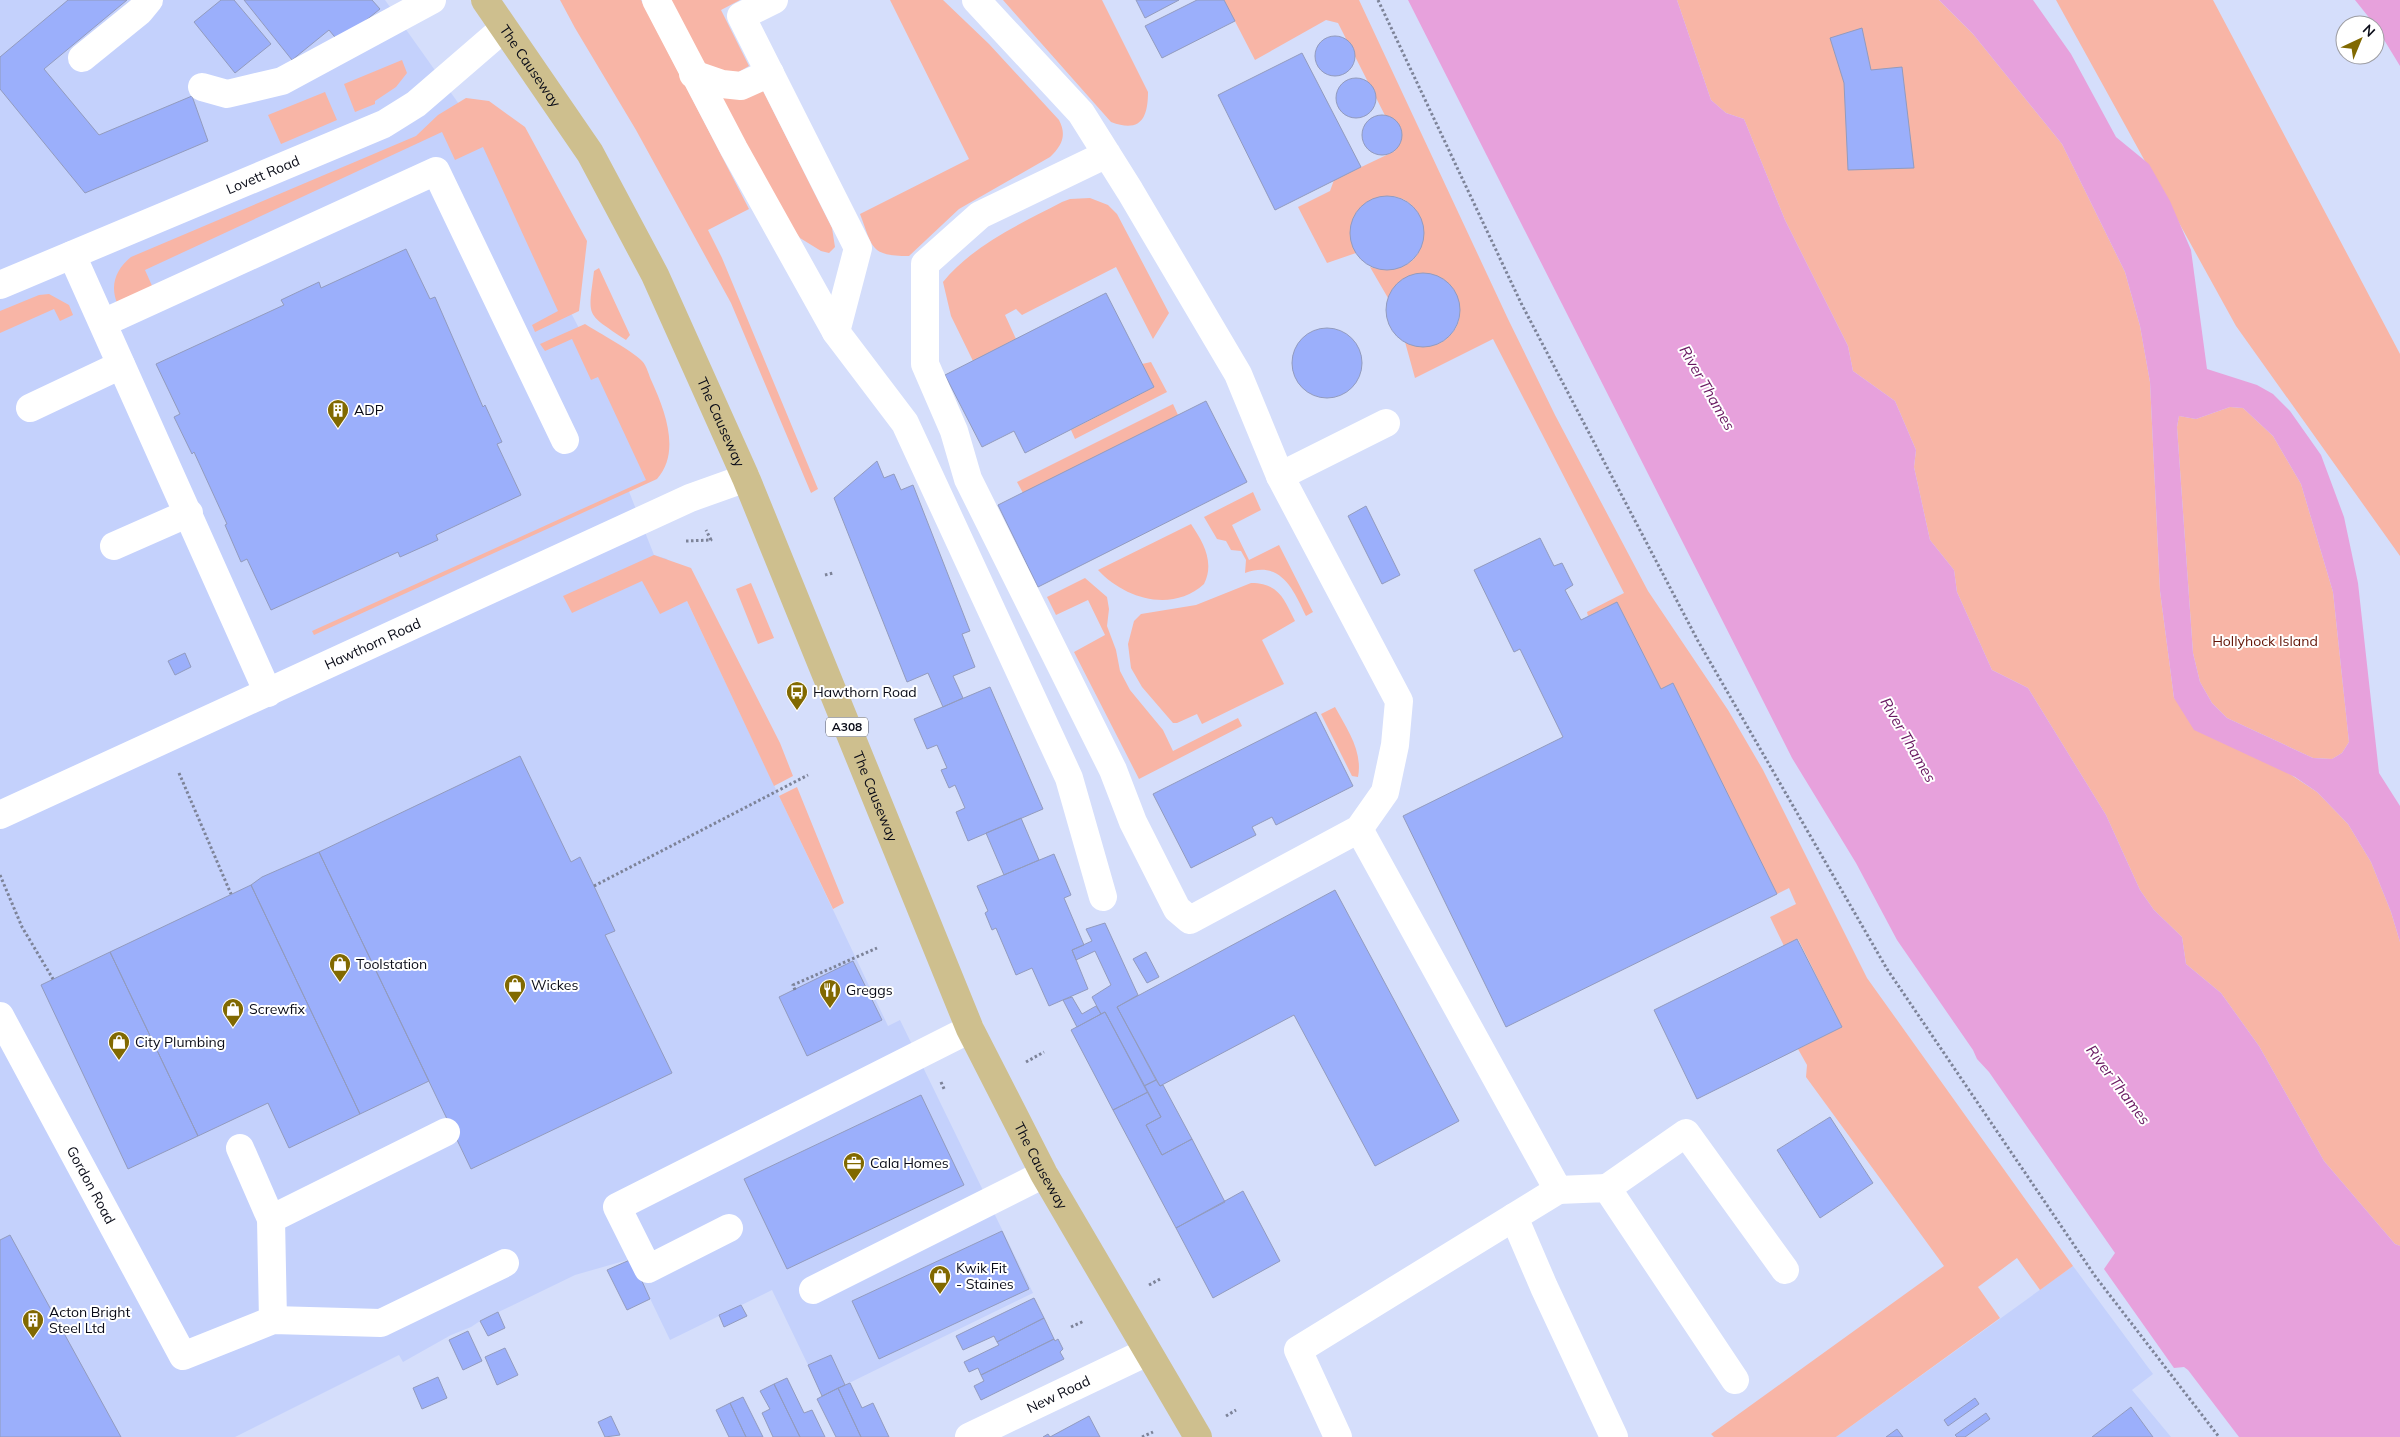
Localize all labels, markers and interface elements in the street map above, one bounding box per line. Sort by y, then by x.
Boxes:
north arrow [2335,15,2385,65]
street label: The Causeway [496,21,565,111]
text: N [2359,21,2379,41]
street label: Lovett Road [223,151,302,198]
water label: River Thames [1675,342,1739,434]
street label: The Causeway [693,375,749,470]
building icon: ADP [326,398,350,429]
place label: ADP [354,401,384,419]
street label: Hawthorn Road [322,614,423,674]
park label: Hollyhock Island [2212,632,2318,650]
bus stop icon: Hawthorn Road [785,680,809,711]
place label: Hawthorn Road [813,683,917,701]
water label: River Thames [1876,694,1940,786]
road number: A308 [826,718,868,736]
street label: The Causeway [849,749,902,845]
shop icon: Toolstation [328,952,352,983]
place label: Toolstation [356,955,427,973]
shop icon: Wickes [503,973,527,1004]
place label: Wickes [531,976,578,994]
restaurant icon: Greggs [818,978,842,1009]
place label: Greggs [846,981,893,999]
shop icon: Screwfix [221,997,245,1028]
place label: Screwfix [249,1000,305,1018]
shop icon: City Plumbing [107,1030,131,1061]
place label: City Plumbing [135,1033,225,1051]
water label: River Thames [2082,1041,2155,1128]
street label: The Causeway [1010,1119,1072,1213]
street label: Gordon Road [63,1143,119,1227]
office icon: Cala Homes [842,1151,866,1182]
place label: Cala Homes [870,1154,949,1172]
place label: Kwik Fit - Staines [956,1259,1014,1293]
shop icon: Kwik Fit - Staines [928,1264,952,1295]
place label: Acton Bright Steel Ltd [49,1303,130,1337]
building icon: Acton Bright Steel Ltd [21,1308,45,1339]
street label: New Road [1024,1372,1093,1417]

